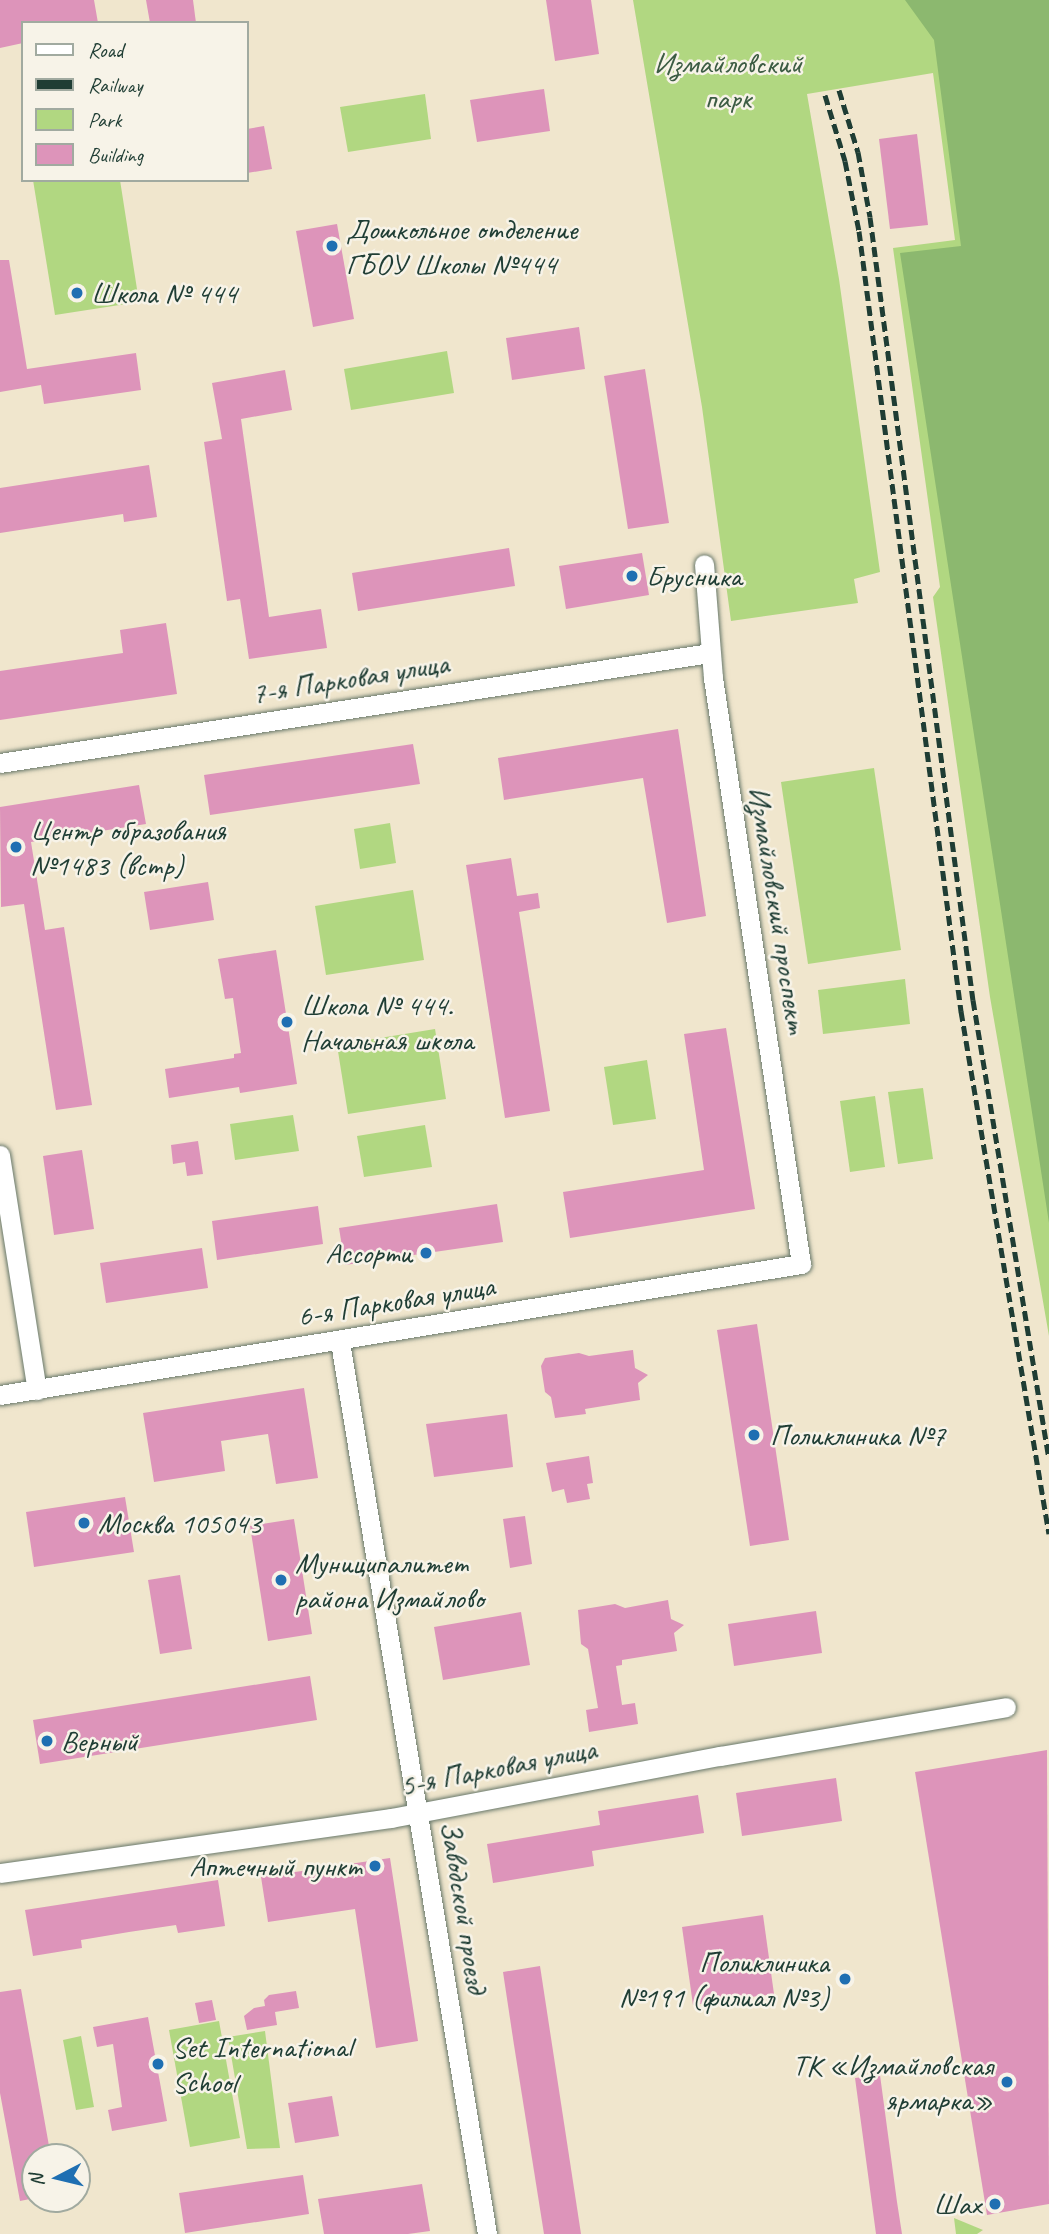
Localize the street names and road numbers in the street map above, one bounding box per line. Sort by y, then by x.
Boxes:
street label: 7-я Парковая улица [247,644,453,712]
street label: Измайловский проспект [741,784,815,1036]
street label: 6-я Парковая улица [293,1267,499,1335]
street label: 5-я Парковая улица [395,1730,601,1804]
street label: Заводской проезд [433,1818,495,1996]

